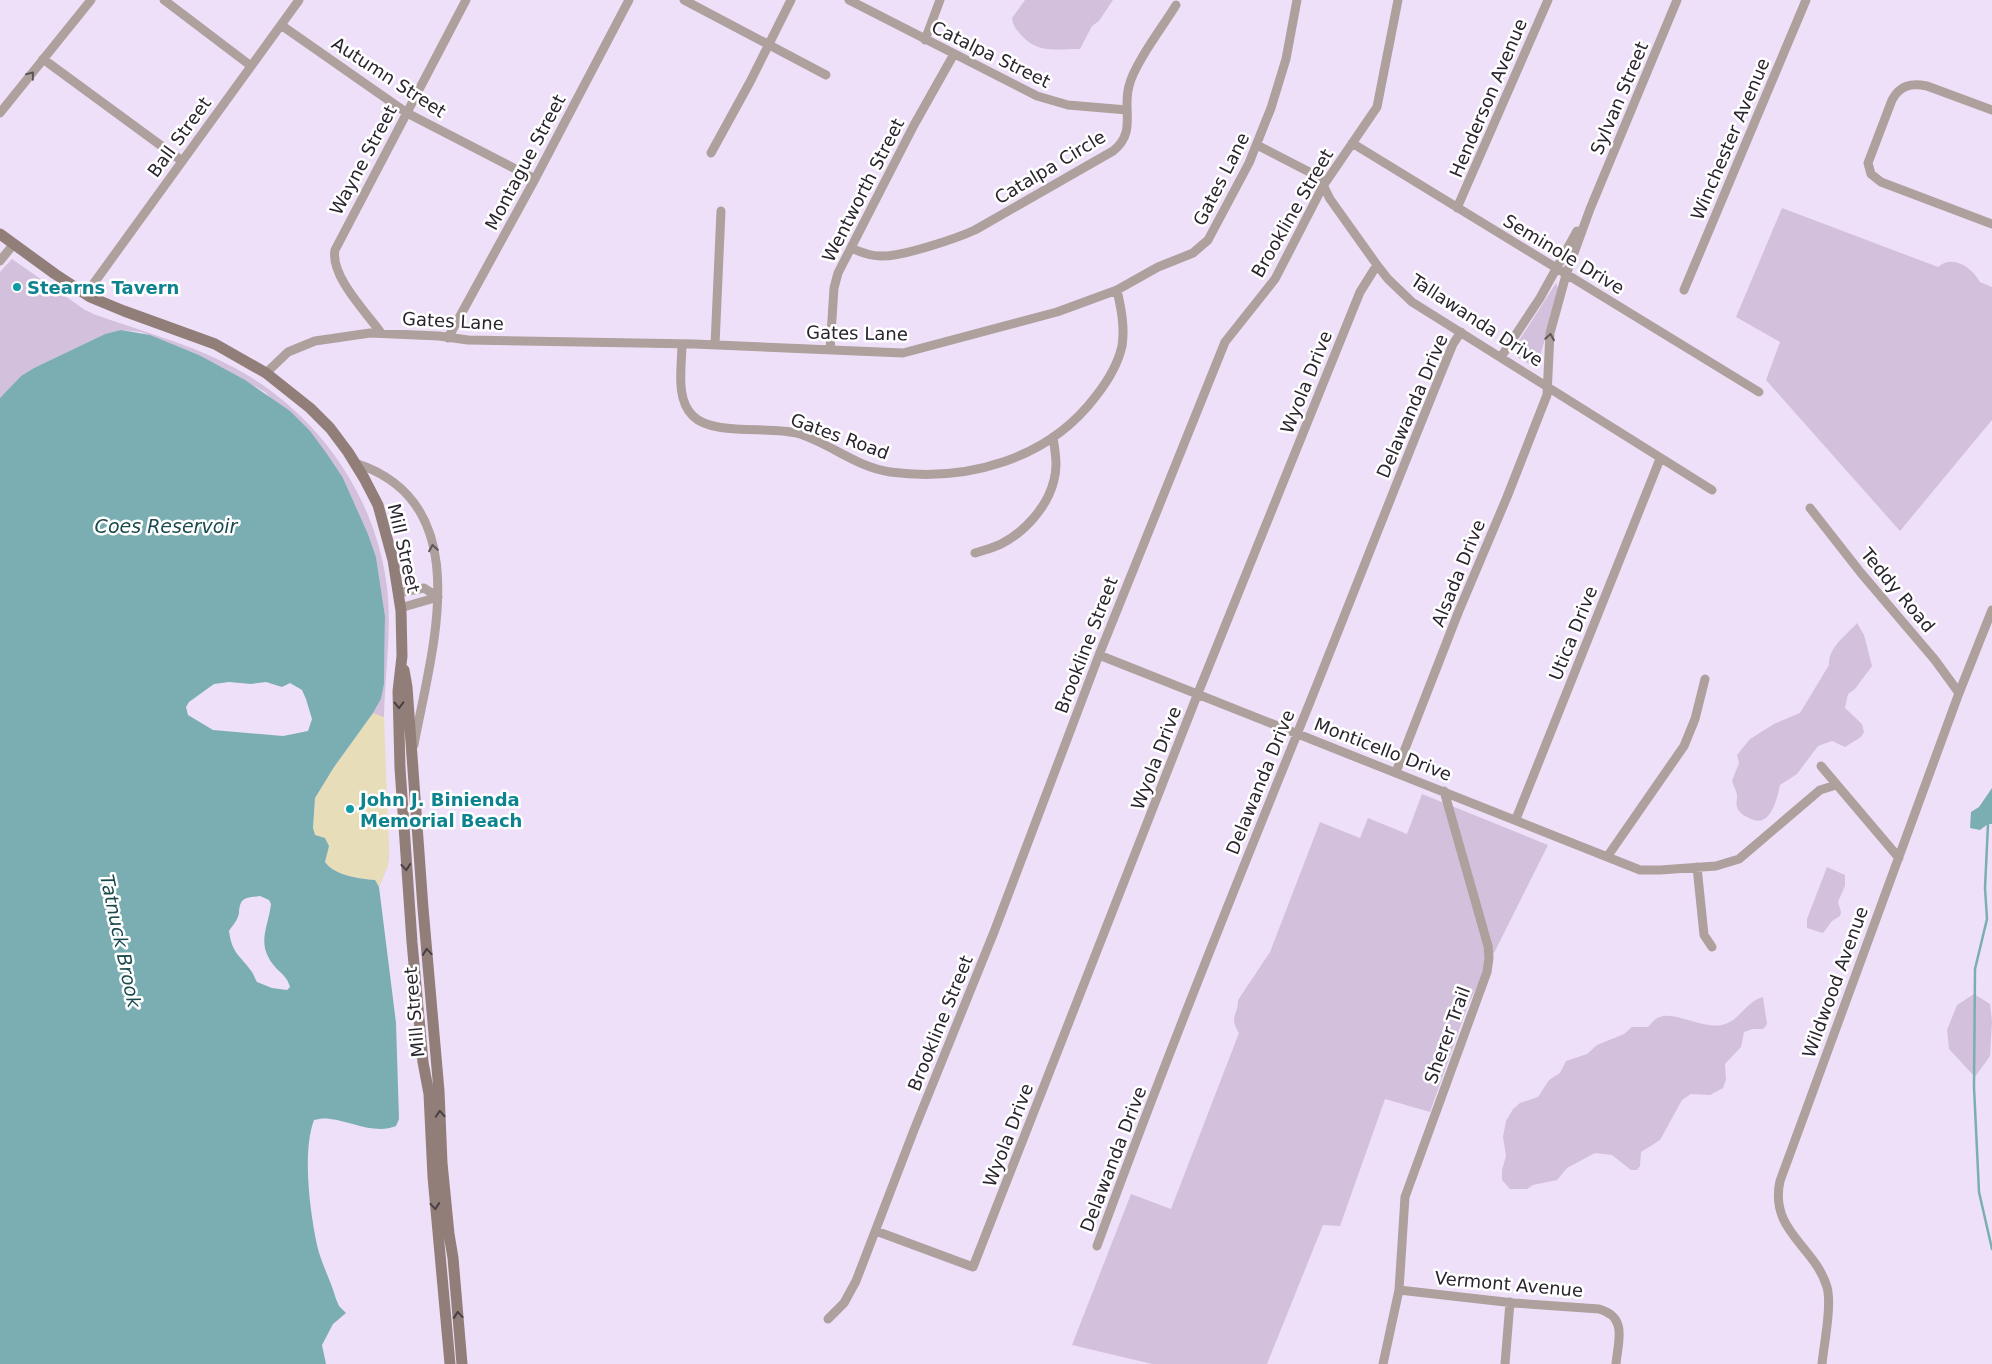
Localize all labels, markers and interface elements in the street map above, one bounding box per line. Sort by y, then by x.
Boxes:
street label: Catalpa Street [928,16,1054,92]
street label: Henderson Avenue [1445,16,1531,180]
street label: Autumn Street [328,32,450,122]
street label: Sylvan Street [1586,38,1652,158]
street label: Winchester Avenue [1686,55,1774,223]
one-way arrow [25,72,33,81]
street label: Montague Street [480,91,570,233]
street label: Ball Street [143,93,215,181]
street label: Wayne Street [325,102,401,218]
street label: Wentworth Street [818,115,908,265]
street label: Catalpa Circle [991,126,1109,208]
street label: Gates Lane [1189,129,1253,229]
street label: Brookline Street [1247,145,1337,281]
street label: Seminole Drive [1500,210,1628,298]
street label: Tallawanda Drive [1406,269,1547,371]
place label: Stearns Tavern [27,277,179,298]
marker: Stearns Tavern [11,281,23,293]
street label: Gates Lane [402,308,504,334]
street label: Gates Lane [806,322,908,344]
street label: Wyola Drive [1276,328,1336,436]
street label: Delawanda Drive [1372,331,1452,481]
one-way arrow [1545,333,1555,342]
street label: Gates Road [788,408,892,464]
street label: Mill Street [384,501,424,595]
water label: Coes Reservoir [95,515,239,537]
street label: Alsada Drive [1427,516,1489,630]
street label: Teddy Road [1856,543,1939,636]
one-way arrow [429,544,439,553]
street label: Brookline Street [1050,574,1122,716]
street label: Utica Drive [1545,583,1601,683]
one-way arrow [394,702,404,709]
street label: Wyola Drive [1127,703,1185,813]
street label: Delawanda Drive [1221,707,1299,857]
street label: Monticello Drive [1311,713,1455,785]
place label: John J. Binienda Memorial Beach [358,789,522,831]
marker: John J. Binienda Memorial Beach [344,803,356,815]
one-way arrow [401,863,412,871]
water label: Tatnuck Brook [96,873,146,1010]
street label: Wildwood Avenue [1798,903,1872,1061]
one-way arrow [422,948,433,956]
street label: Brookline Street [903,952,977,1094]
street label: Mill Street [400,966,428,1058]
street label: Sherer Trail [1420,984,1474,1086]
street label: Wyola Drive [979,1080,1037,1190]
street label: Delawanda Drive [1076,1083,1150,1235]
one-way arrow [435,1110,446,1118]
one-way arrow [430,1202,441,1210]
street label: Vermont Avenue [1434,1267,1584,1301]
one-way arrow [452,1311,463,1319]

